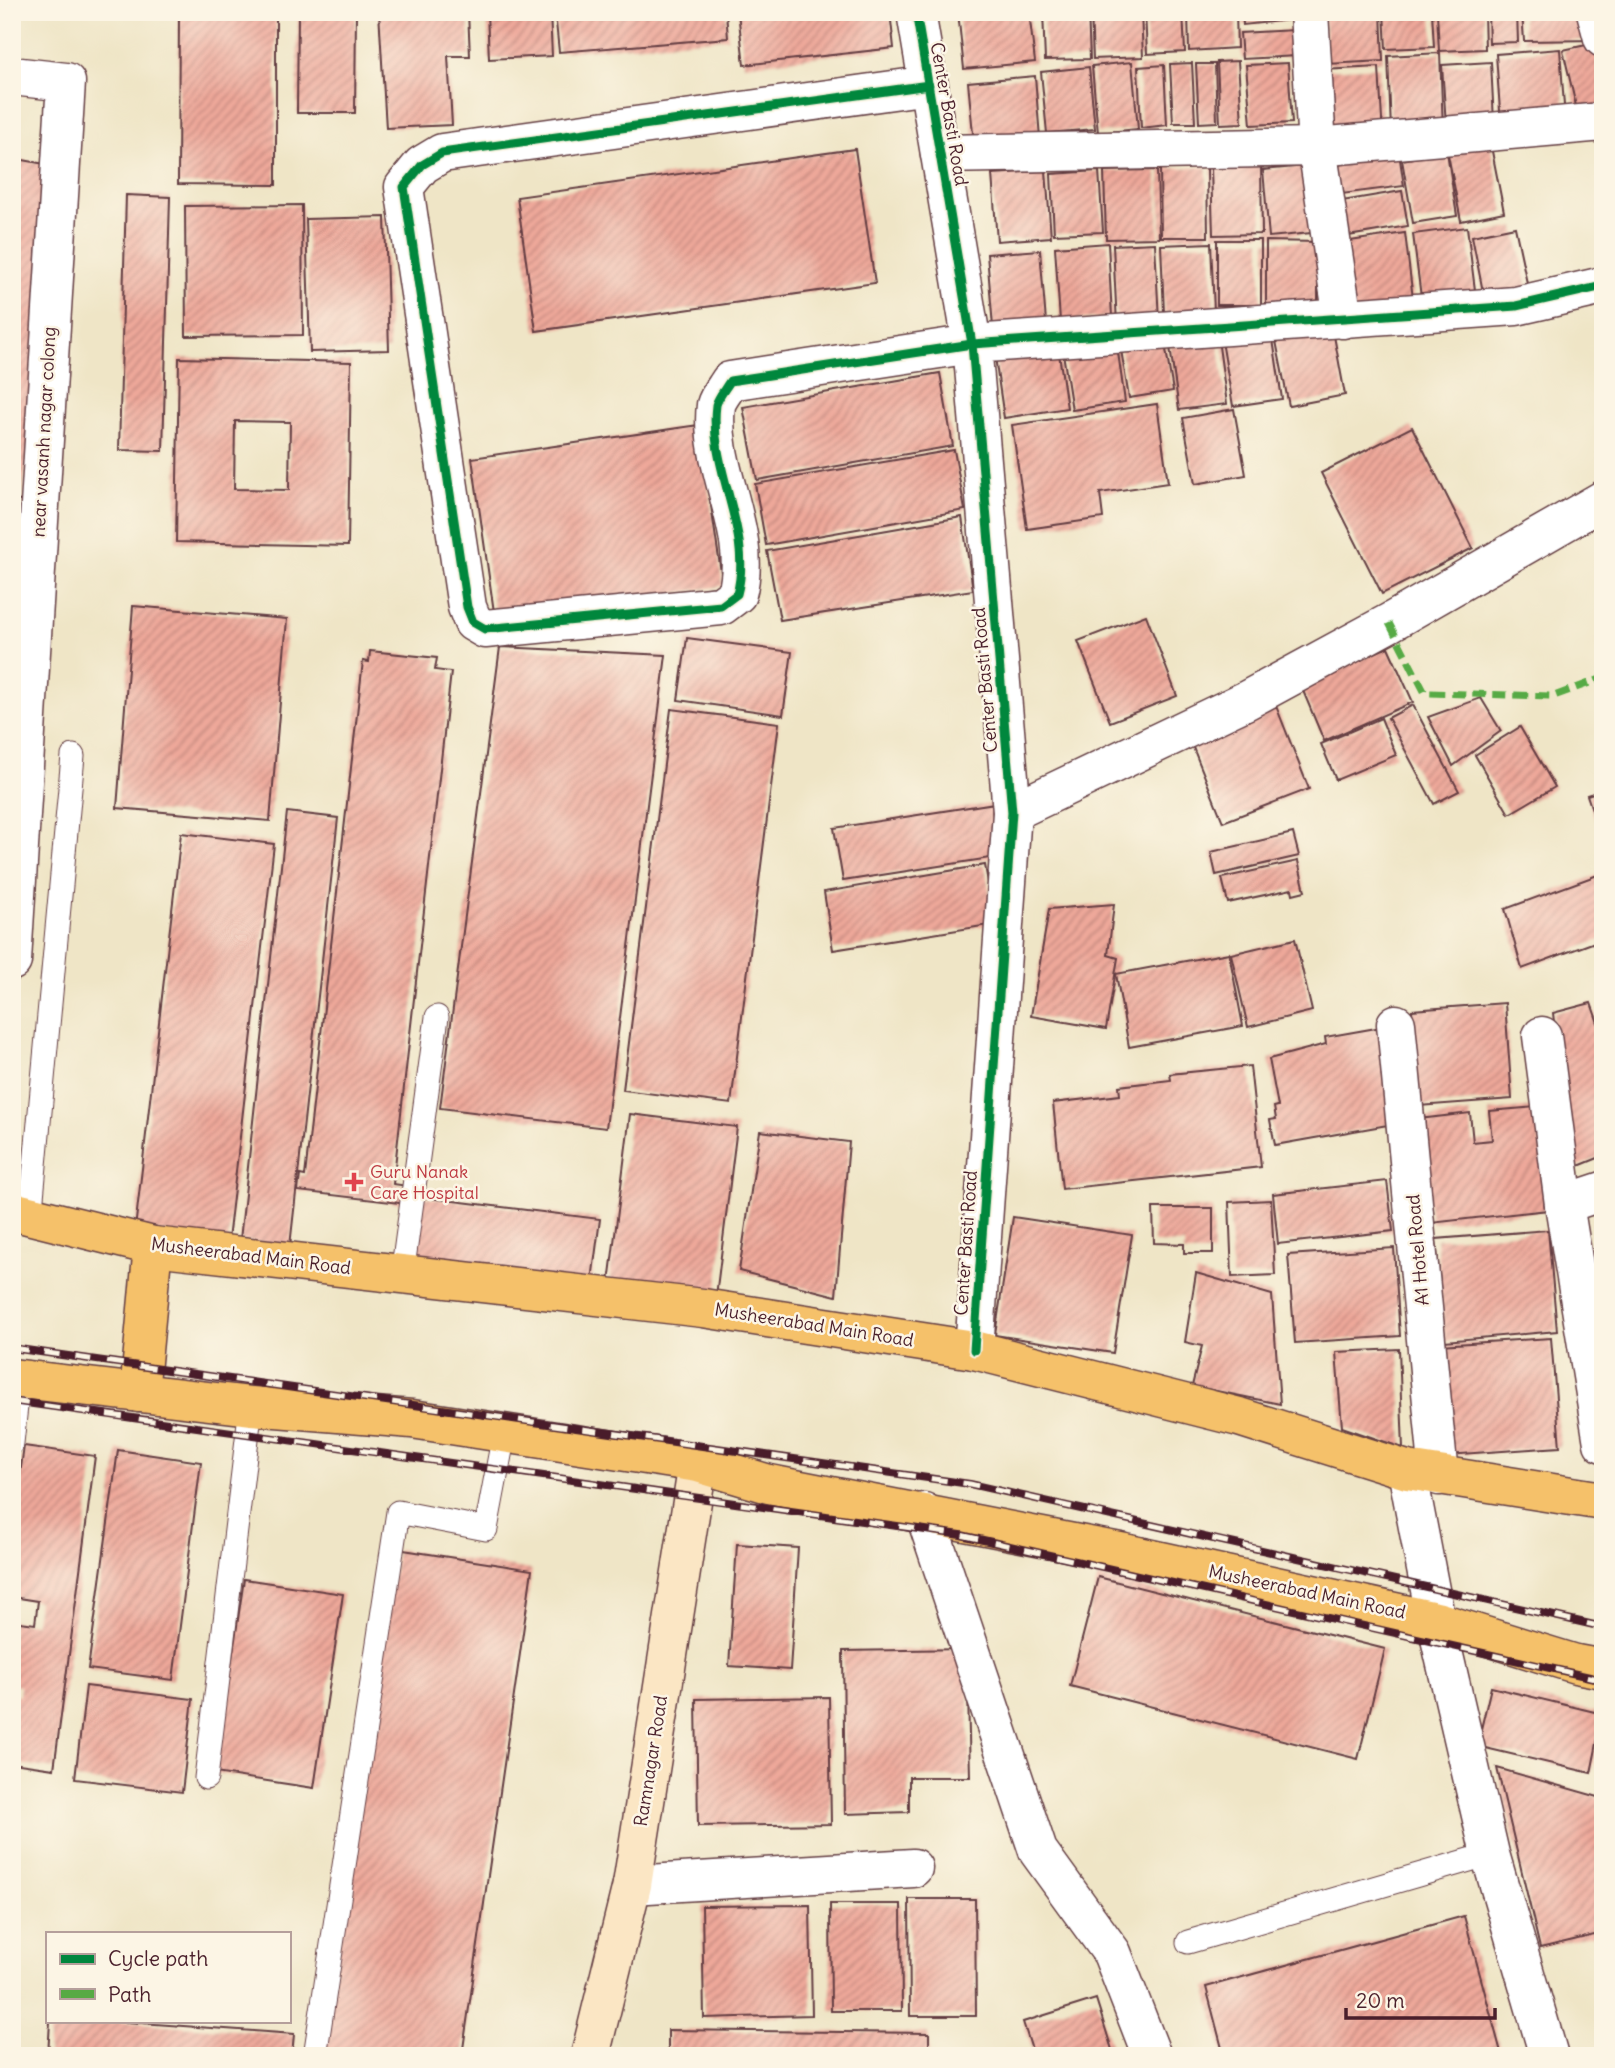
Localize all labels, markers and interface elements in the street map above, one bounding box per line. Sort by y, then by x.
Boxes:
street label: Center Basti Road [926,40,974,188]
street label: near vasanh nagar colong [26,326,61,538]
street label: Center Basti Road [967,606,1002,753]
place label: Guru Nanak Care Hospital [370,1160,479,1204]
street label: Center Basti Road [949,1169,982,1316]
marker: Guru Nanak Care Hospital [344,1172,364,1192]
street label: A1 Hotel Road [1401,1193,1434,1307]
street label: Musheerabad Main Road [150,1232,353,1279]
street label: Musheerabad Main Road [713,1297,916,1352]
street label: Musheerabad Main Road [1206,1559,1408,1624]
street label: Ramnagar Road [629,1693,672,1828]
legend [46,1932,290,2022]
text: Cycle path [108,1945,208,1972]
scale bar [1346,1977,1494,2021]
text: Path [108,1981,151,2008]
text: 20 m [1356,1987,1405,2014]

